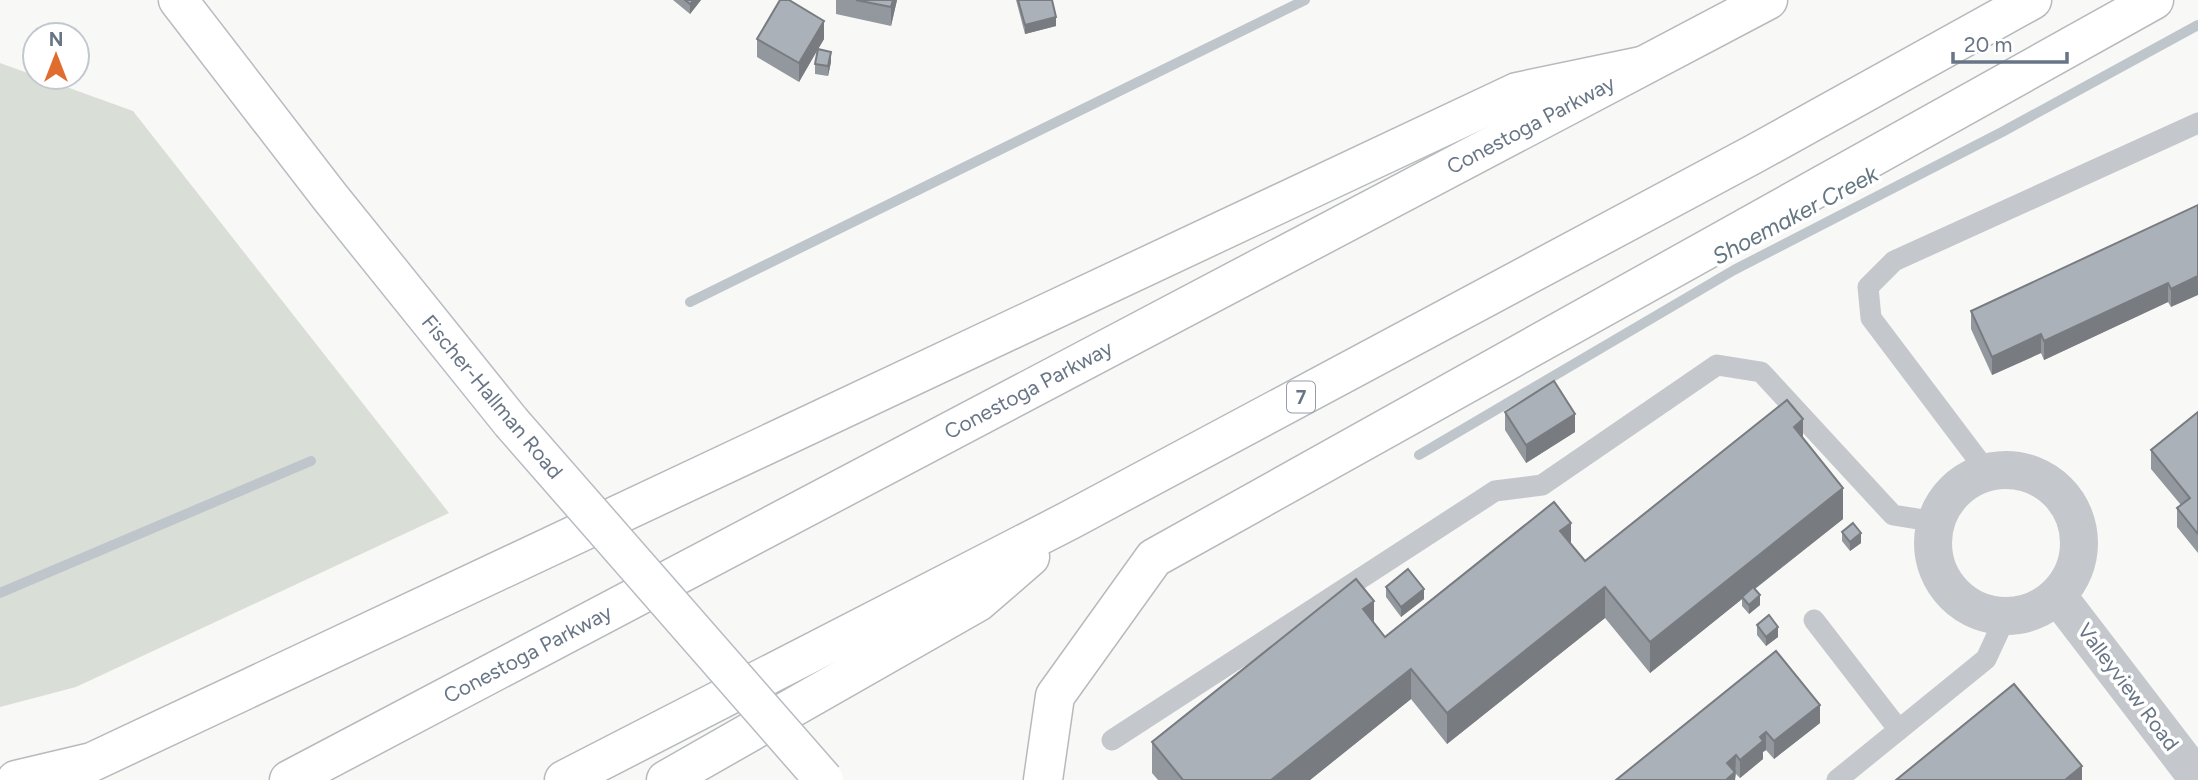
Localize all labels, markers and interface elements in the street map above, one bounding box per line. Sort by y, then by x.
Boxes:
north arrow [21,21,91,91]
scale bar [1953,21,2067,65]
text: N [49,28,63,51]
text: 20 m [1964,32,2012,57]
street label: Conestoga Parkway [1442,70,1619,179]
water label: Shoemaker Creek [1707,159,1883,270]
street label: Fischer-Hallman Road [417,310,568,484]
street label: Conestoga Parkway [940,335,1117,444]
road number: 7 [1287,382,1315,412]
street label: Conestoga Parkway [439,599,616,708]
street label: Valleyview Road [2072,618,2184,755]

